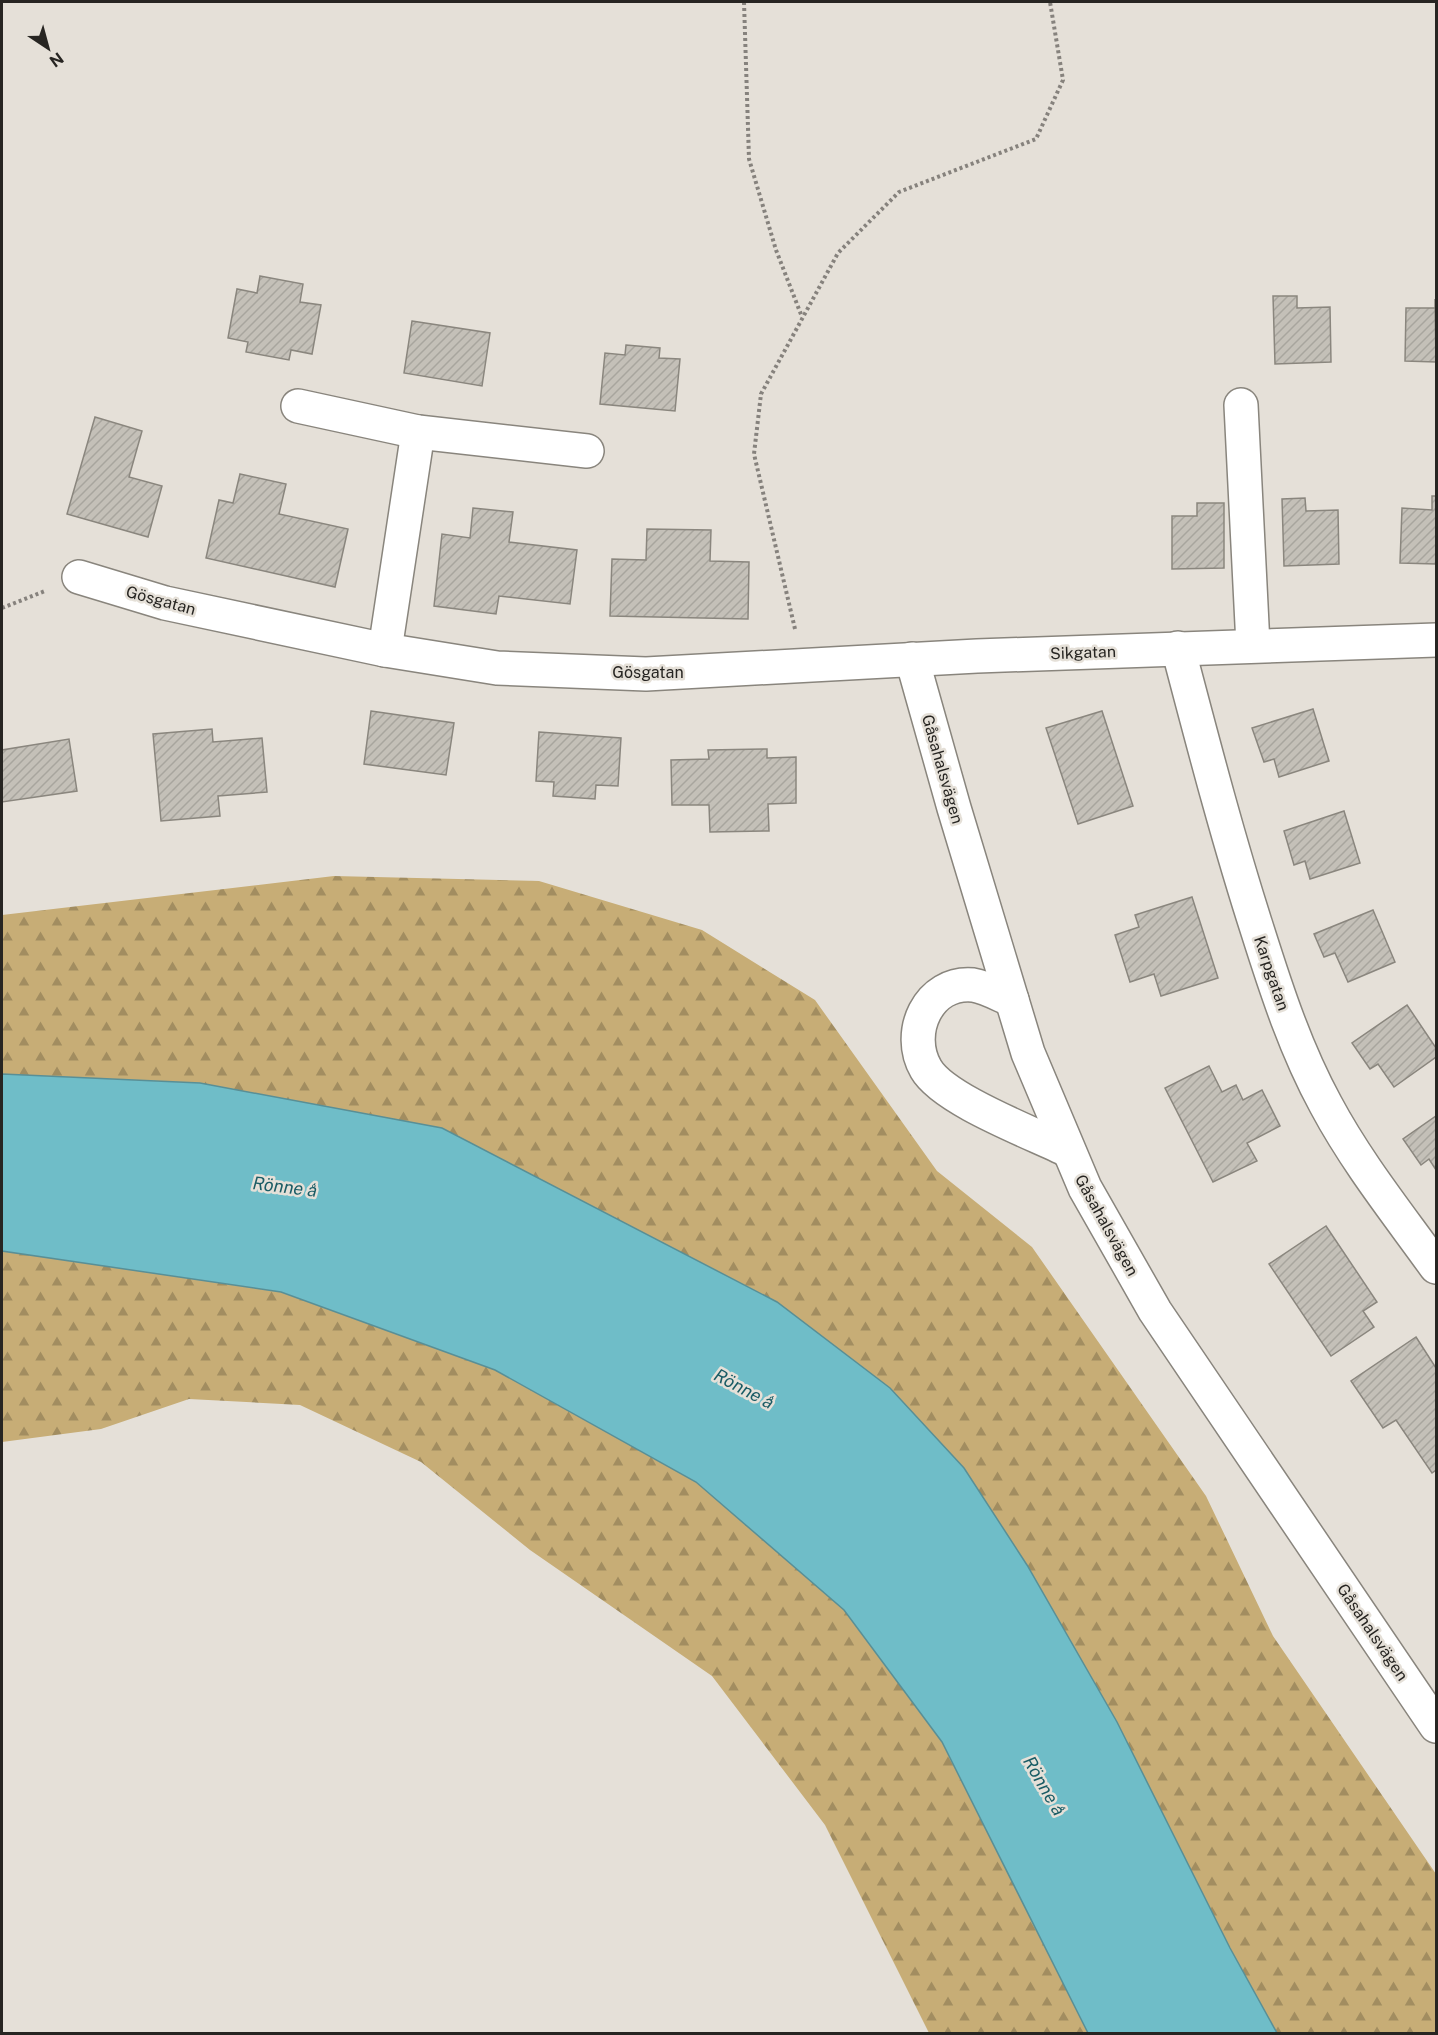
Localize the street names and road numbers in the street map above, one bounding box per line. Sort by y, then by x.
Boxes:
street label: Gösgatan [124,582,198,619]
street label: Sikgatan [1050,642,1116,663]
street label: Gösgatan [612,663,684,682]
street label: Gåsahalsvägen [918,712,967,826]
street label: Karpgatan [1250,933,1293,1013]
street label: Gåsahalsvägen [1071,1171,1142,1279]
street label: Gåsahalsvägen [1333,1580,1412,1684]

